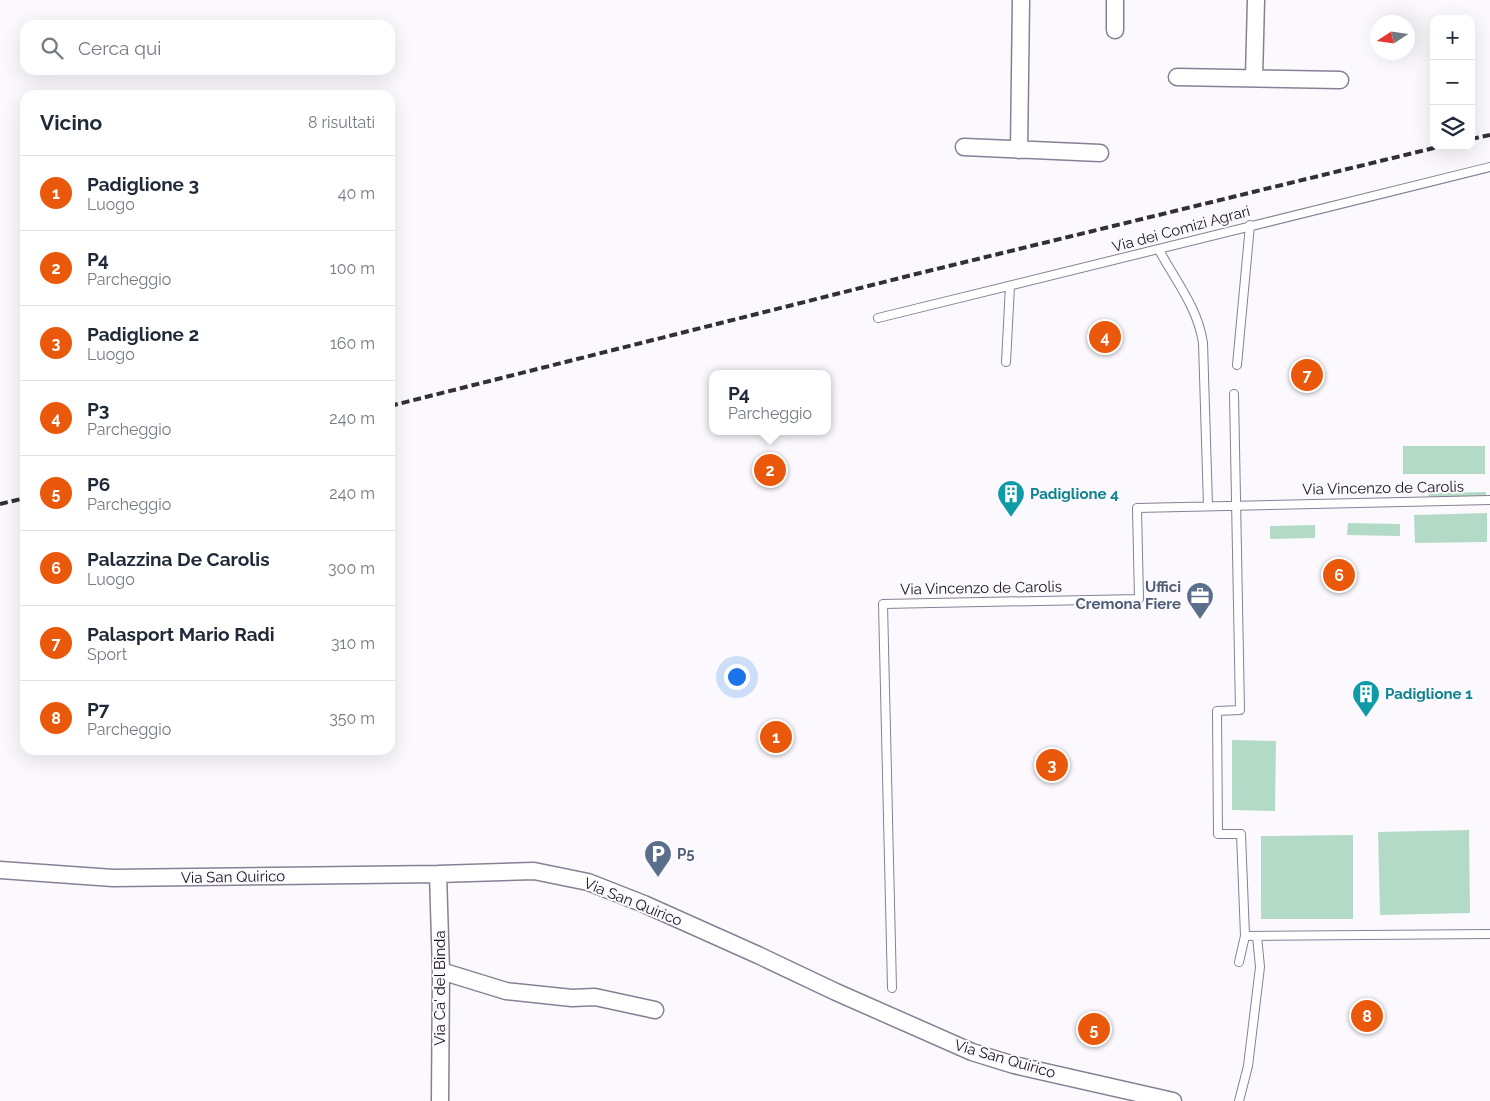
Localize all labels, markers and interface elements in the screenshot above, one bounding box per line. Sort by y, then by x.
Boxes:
north arrow [1370,15,1415,60]
map controls [1430,15,1475,150]
button: + [1430,15,1475,60]
search box [20,20,395,75]
icon: search [38,34,66,62]
text: Cerca qui [78,37,161,59]
button: − [1430,60,1475,105]
button: layers [1430,105,1475,150]
text: Vicino [40,110,102,135]
text: 8 risultati [308,113,375,132]
text: Padiglione 3 [87,173,199,195]
text: 1 [52,184,60,203]
text: 40 m [338,184,375,203]
text: Luogo [87,195,135,214]
street label: Via dei Comizi Agrari [1110,202,1252,256]
text: P4 [87,248,109,270]
text: 2 [51,259,61,278]
text: 100 m [330,259,375,278]
text: Parcheggio [87,270,171,289]
pin: 4 [1089,318,1121,356]
text: Padiglione 2 [87,323,199,345]
text: 3 [52,334,60,353]
text: 160 m [330,334,375,353]
text: Luogo [87,345,135,364]
pin: 7 [1291,356,1323,394]
popup [709,370,831,435]
text: P4 [728,382,750,404]
text: P3 [87,398,109,420]
text: Parcheggio [728,404,812,423]
text: 4 [51,409,61,428]
text: 240 m [329,409,375,428]
text: Parcheggio [87,420,171,439]
pin: 2 [754,451,786,489]
text: P6 [87,473,110,495]
street label: Via Vincenzo de Carolis [1302,478,1464,498]
building icon: Padiglione 4 [996,479,1026,518]
text: 5 [52,484,60,503]
text: 240 m [329,484,375,503]
place label: Padiglione 4 [1030,485,1119,503]
text: Parcheggio [87,495,171,514]
text: Palazzina De Carolis [87,548,270,570]
pin: 6 [1323,556,1355,594]
text: 6 [51,559,61,578]
text: 300 m [328,559,375,578]
text: Luogo [87,570,135,589]
street label: Via Vincenzo de Carolis [900,578,1062,598]
place label: Uffici Cremona Fiere [1076,578,1181,613]
office icon: Uffici Cremona Fiere [1185,581,1215,620]
text: Palasport Mario Radi [87,623,275,645]
text: 7 [52,634,60,653]
text: 310 m [331,634,375,653]
text: Sport [87,645,127,664]
your location [724,664,750,690]
building icon: Padiglione 1 [1351,679,1381,718]
place label: Padiglione 1 [1385,685,1473,703]
text: P7 [87,698,110,720]
text: 8 [51,709,61,728]
text: 350 m [329,709,375,728]
pin: 1 [760,718,792,756]
text: Parcheggio [87,720,171,739]
pin: 3 [1036,746,1068,784]
parking icon: P5 [643,839,673,878]
place label: P5 [677,845,695,863]
street label: Via San Quirico [181,867,285,887]
street label: Via San Quirico [581,874,685,930]
street label: Via Ca' del Binda [431,930,449,1046]
pin: 8 [1351,997,1383,1035]
pin: 5 [1078,1010,1110,1048]
street label: Via San Quirico [952,1036,1058,1082]

